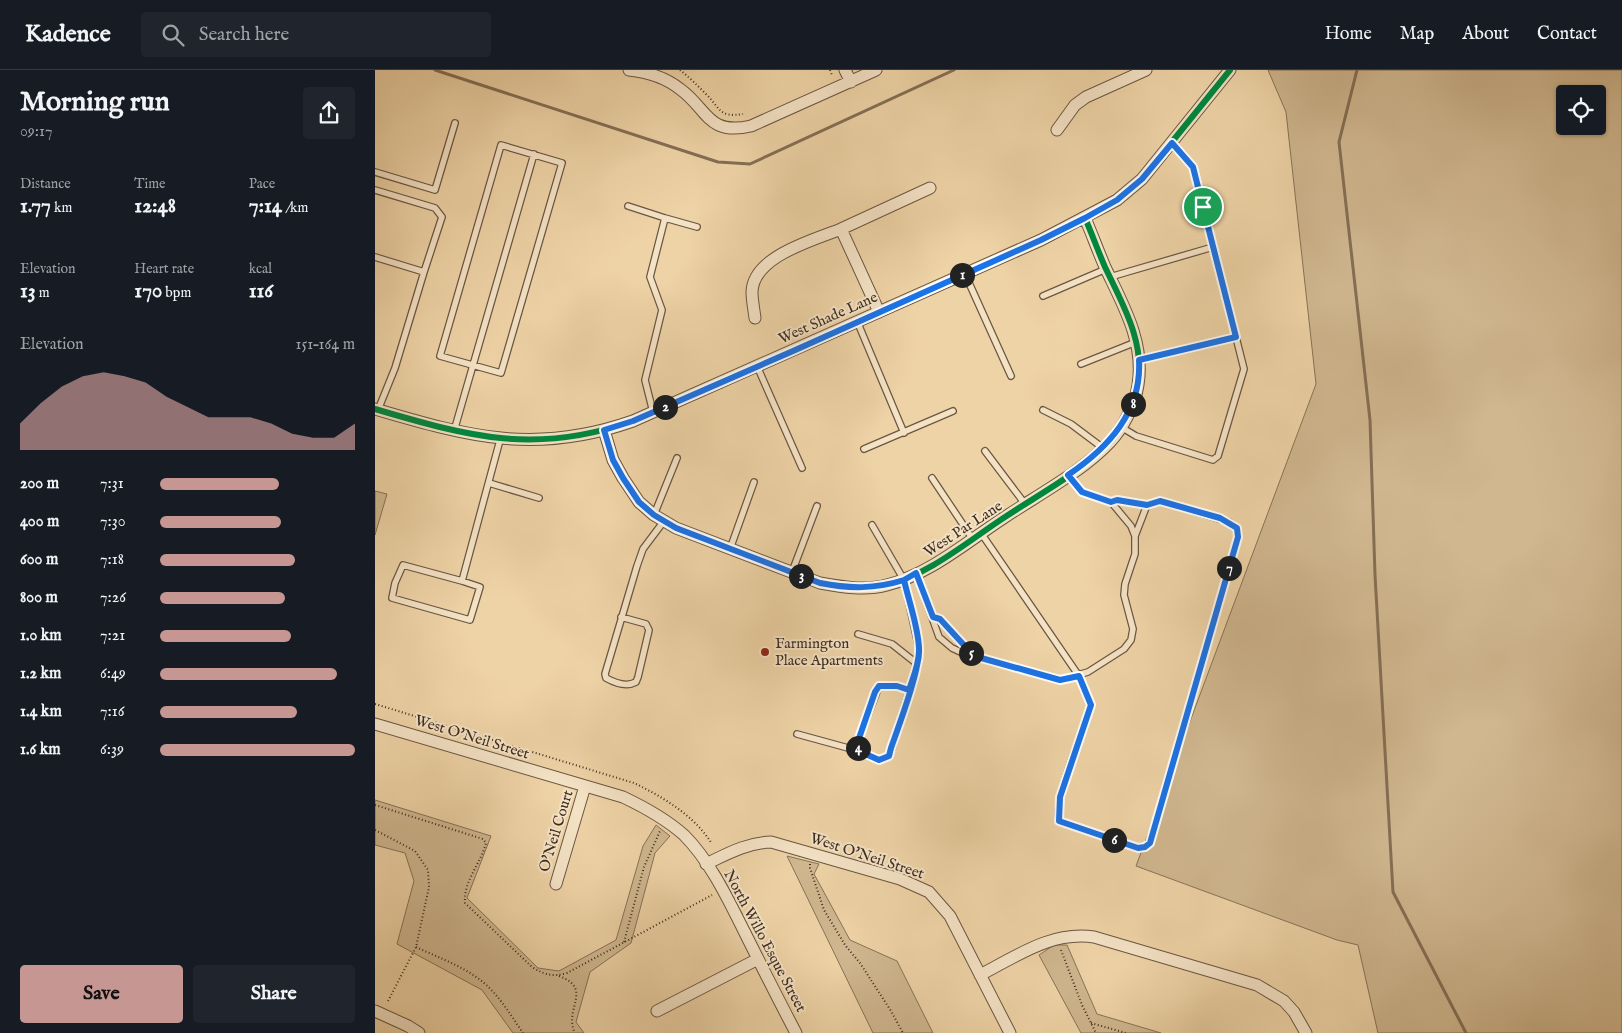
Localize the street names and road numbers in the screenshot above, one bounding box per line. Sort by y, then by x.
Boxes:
street label: West Shade Lane [776,288,881,348]
street label: West Par Lane [920,496,1006,561]
street label: West O'Neil Street [412,711,532,763]
street label: O'Neil Court [535,788,577,874]
street label: West O'Neil Street [808,829,926,883]
street label: North Willo Esque Street [719,867,811,1015]

